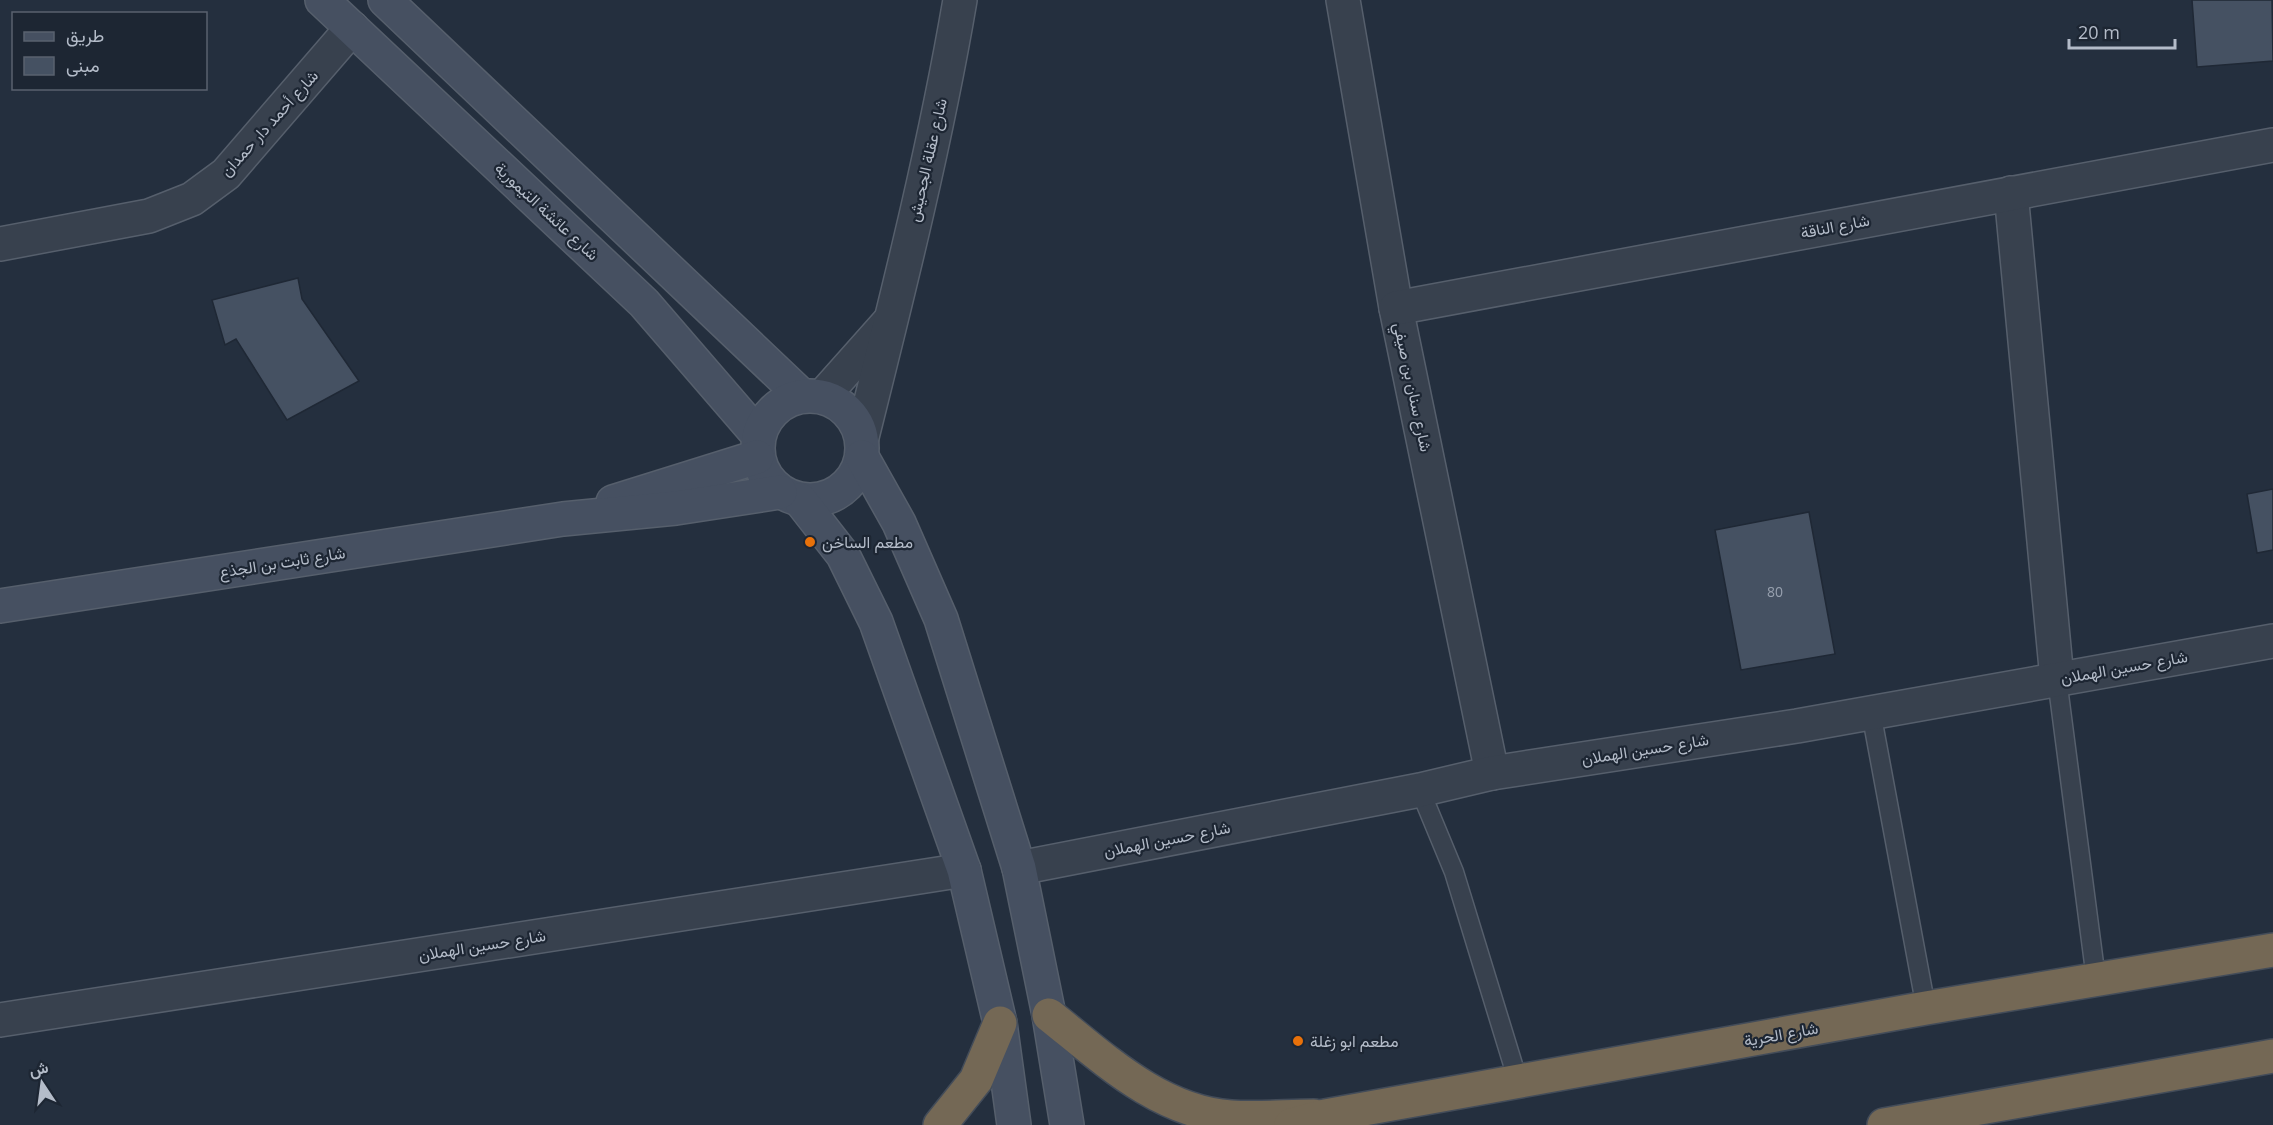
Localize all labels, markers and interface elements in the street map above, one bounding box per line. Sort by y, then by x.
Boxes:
legend [12,12,207,90]
scale bar [2069,12,2176,50]
text: 20 m [2078,20,2120,44]
text: طريق [66,23,104,47]
text: مبنى [66,53,100,77]
street label: شارع أحمد دار حمدان [215,65,324,182]
street label: شارع عقلة الجحيش [902,96,953,224]
street label: شارع عائشة التيمورية [490,157,604,266]
street label: شارع الناقة [1799,209,1872,244]
street label: شارع سنان بن صيفي [1386,320,1437,454]
place label: مطعم الساخن [822,531,913,553]
marker: مطعم الساخن [803,535,817,549]
street label: شارع ثابت بن الجذع [217,541,347,584]
house number: 80 [1767,582,1783,601]
street label: شارع حسين الهملان [2059,645,2189,690]
street label: شارع حسين الهملان [1580,728,1710,771]
street label: شارع حسين الهملان [1102,816,1232,863]
street label: شارع حسين الهملان [417,924,547,967]
street label: شارع الحرية [1742,1017,1820,1052]
place label: مطعم ابو زغلة [1310,1030,1398,1052]
marker: مطعم ابو زغلة [1291,1034,1305,1048]
north arrow [12,1053,72,1113]
text: ش [27,1056,50,1081]

